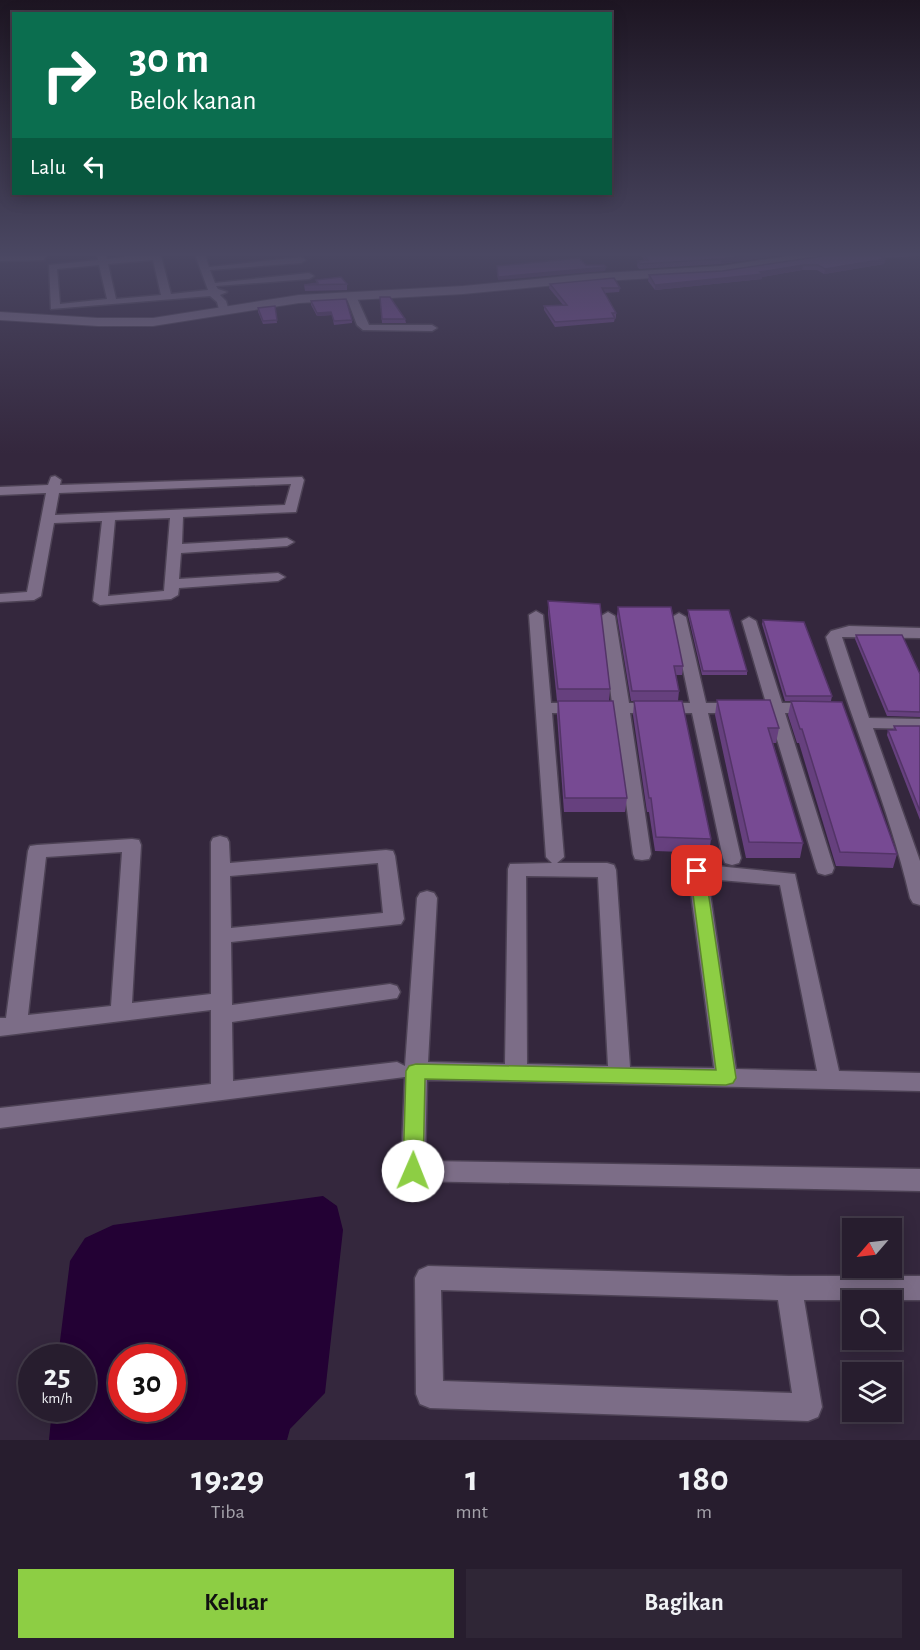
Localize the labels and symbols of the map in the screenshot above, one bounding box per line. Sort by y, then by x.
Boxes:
pin [671,845,722,896]
position arrow [381,1139,445,1203]
north arrow [842,1218,902,1278]
speed limit sign: 30 [108,1344,186,1422]

